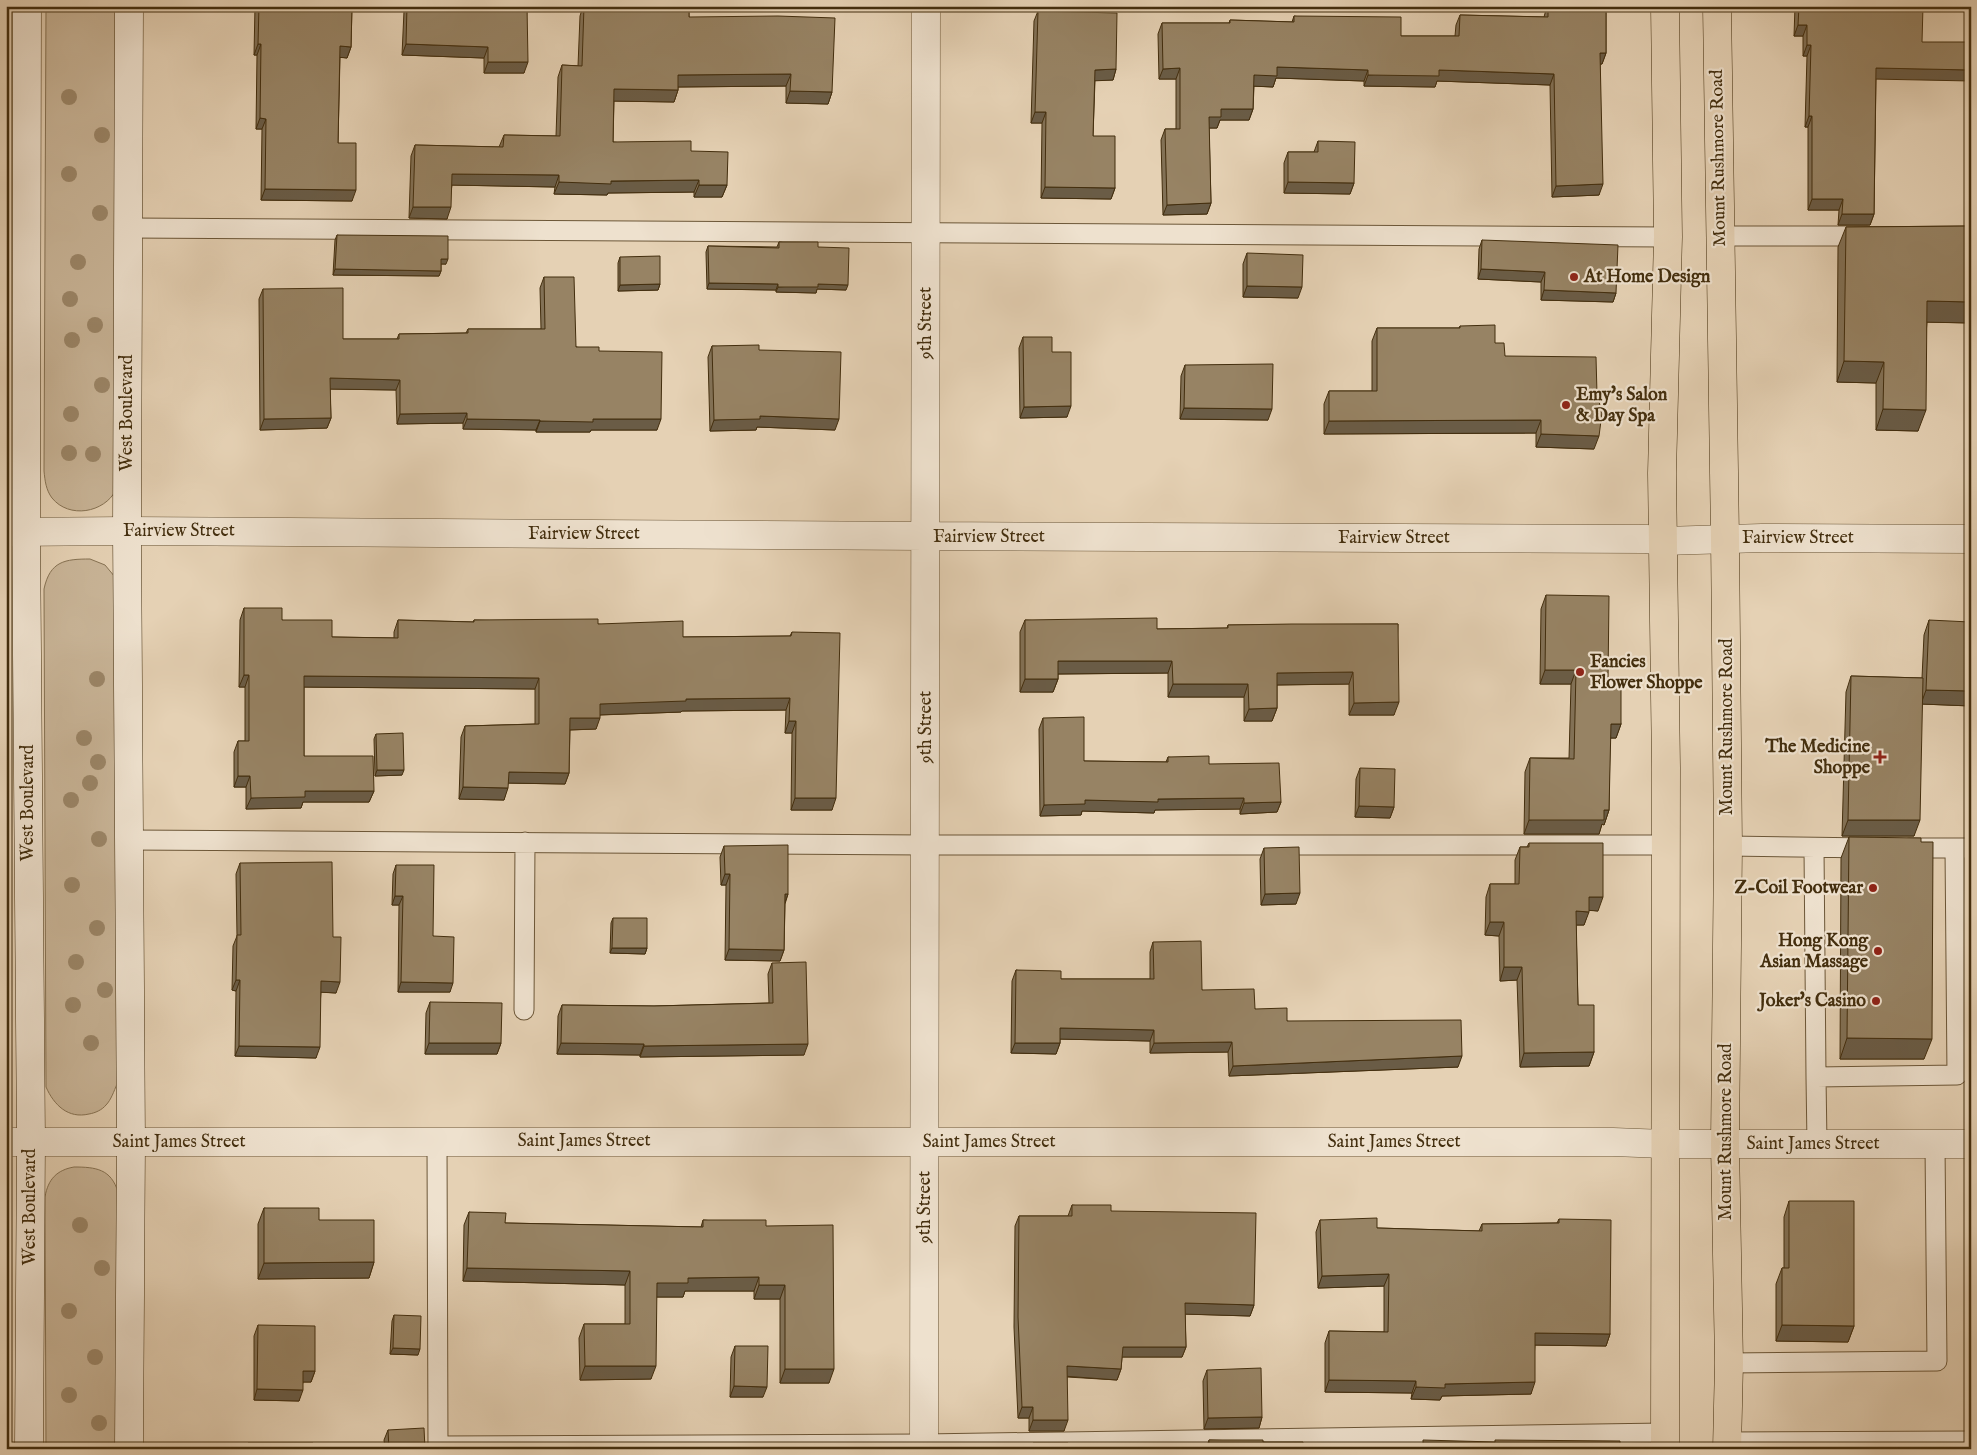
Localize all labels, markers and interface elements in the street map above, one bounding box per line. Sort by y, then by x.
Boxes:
street label: Mount Rushmore Road [1706,69,1732,247]
place label: At Home Design [1583,266,1711,289]
marker: At Home Design [1568,271,1580,283]
street label: 9th Street [915,287,938,360]
street label: West Boulevard [116,354,139,471]
place label: Emy's Salon & Day Spa [1576,384,1668,428]
marker: Emy's Salon & Day Spa [1560,399,1572,411]
street label: Fairview Street [123,520,235,543]
street label: Fairview Street [528,523,640,546]
street label: Fairview Street [933,526,1045,549]
street label: Fairview Street [1338,527,1450,550]
street label: Fairview Street [1742,527,1854,550]
street label: Mount Rushmore Road [1716,638,1739,816]
place label: Fancies Flower Shoppe [1590,651,1703,695]
marker: Fancies Flower Shoppe [1574,666,1586,678]
street label: 9th Street [915,691,938,764]
place label: The Medicine Shoppe [1764,736,1871,780]
street label: West Boulevard [17,744,40,861]
marker: The Medicine Shoppe [1874,751,1886,763]
place label: Z-Coil Footwear [1735,877,1863,900]
marker: Z-Coil Footwear [1867,882,1879,894]
place label: Hong Kong Asian Massage [1759,930,1869,974]
marker: Hong Kong Asian Massage [1872,945,1884,957]
place label: Joker's Casino [1757,990,1866,1013]
marker: Joker's Casino [1870,995,1882,1007]
street label: Mount Rushmore Road [1715,1043,1738,1221]
street label: Saint James Street [517,1130,651,1153]
street label: Saint James Street [112,1131,246,1154]
street label: Saint James Street [922,1131,1056,1154]
street label: Saint James Street [1327,1131,1461,1154]
street label: Saint James Street [1746,1133,1880,1156]
street label: West Boulevard [19,1148,42,1265]
street label: 9th Street [914,1171,937,1244]

